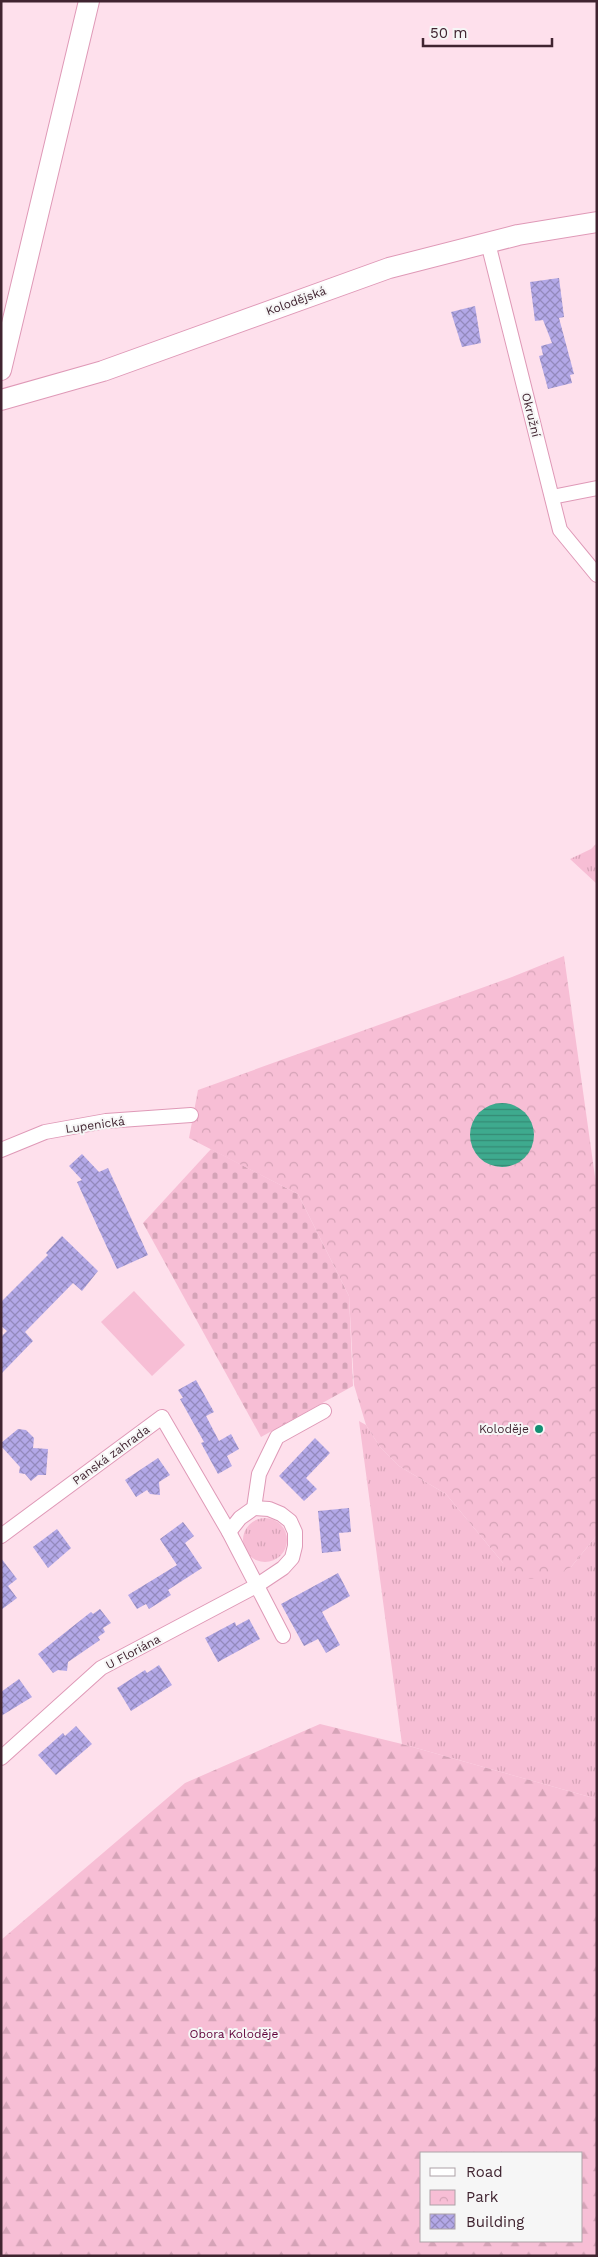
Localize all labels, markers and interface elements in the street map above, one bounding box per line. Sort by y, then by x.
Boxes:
scale bar [423,15,552,47]
text: 50 m [430,24,467,42]
street label: Kolodějská [264,284,328,318]
street label: Okružní [519,391,543,439]
street label: Lupenická [64,1114,126,1136]
street label: Panská zahrada [70,1422,152,1488]
place label: Koloděje [479,1422,529,1436]
marker: Koloděje [533,1423,545,1435]
street label: U Floriána [103,1632,163,1672]
park label: Obora Koloděje [190,2027,279,2041]
legend [420,2152,583,2242]
text: Road [466,2163,503,2181]
text: Park [466,2188,499,2206]
text: Building [466,2213,524,2231]

